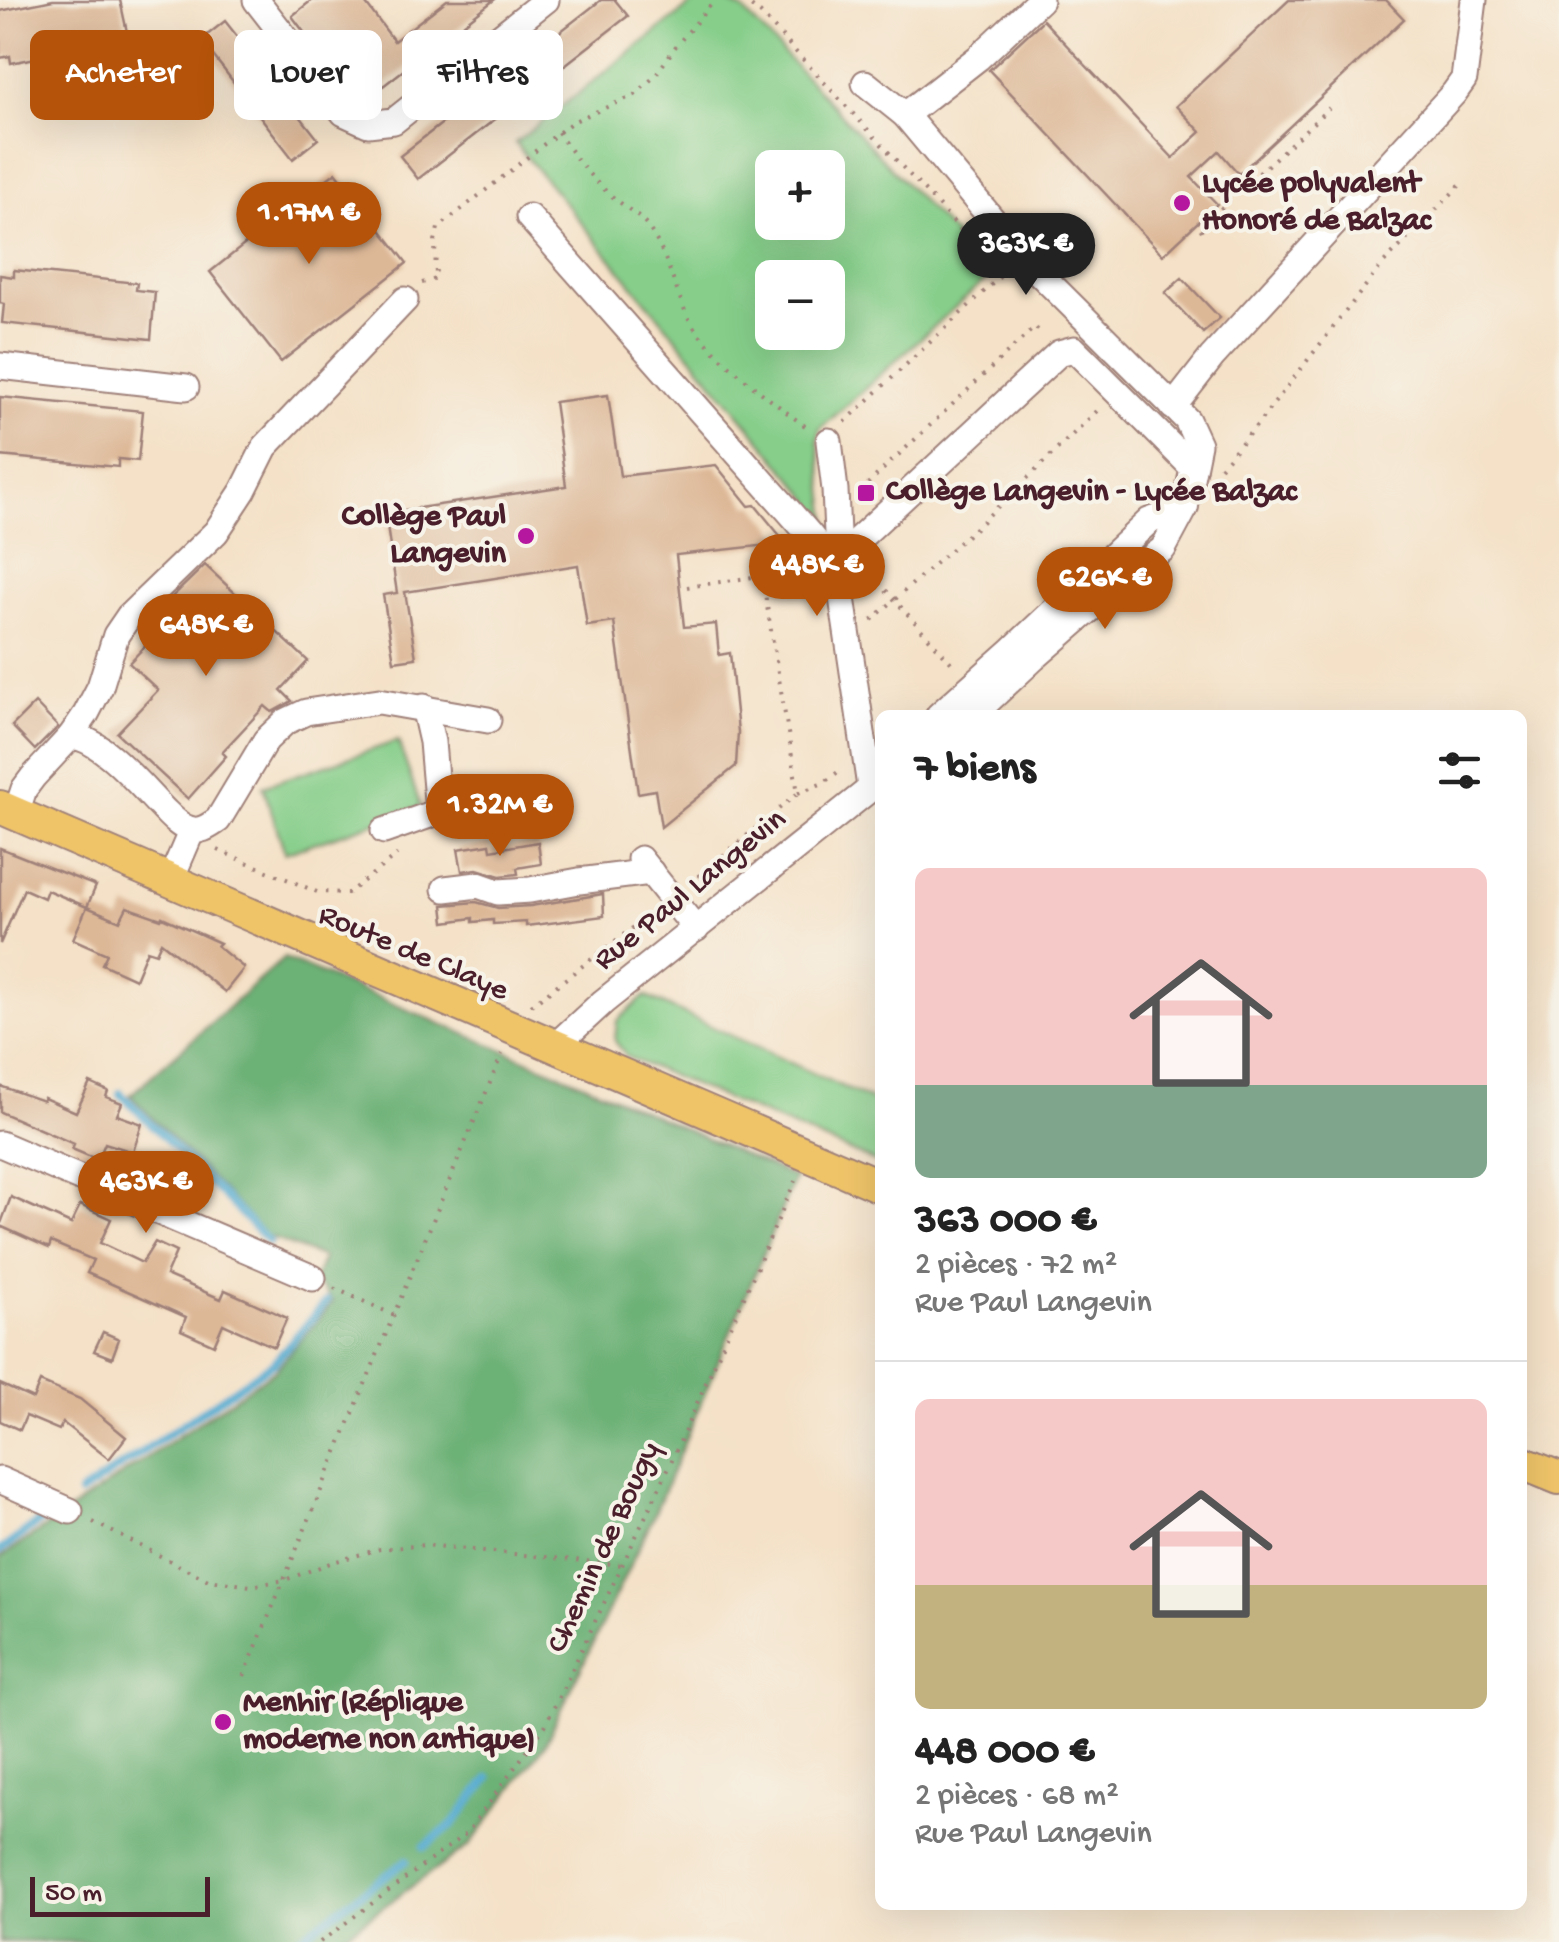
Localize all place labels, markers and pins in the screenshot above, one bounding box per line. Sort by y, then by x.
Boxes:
place label: Lycée polyvalent Honoré de Balzac [1202,166,1433,241]
pin: 1.17M € [217,182,401,267]
marker: Lycée polyvalent Honoré de Balzac [1171,192,1193,214]
pin: 363K € [945,213,1107,298]
place label: Collège Langevin - Lycée Balzac [886,474,1299,512]
marker: Collège Langevin - Lycée Balzac [855,482,877,504]
place label: Collège Paul Langevin [342,499,507,574]
marker: Collège Paul Langevin [515,525,537,547]
pin: 448K € [736,534,898,619]
pin: 626K € [1024,547,1186,632]
pin: 648K € [125,594,287,679]
pin: 1.32M € [408,774,592,859]
pin: 463K € [65,1151,227,1236]
place label: Menhir (Réplique moderne non antique) [243,1685,536,1760]
marker: Menhir (Réplique moderne non antique) [212,1711,234,1733]

